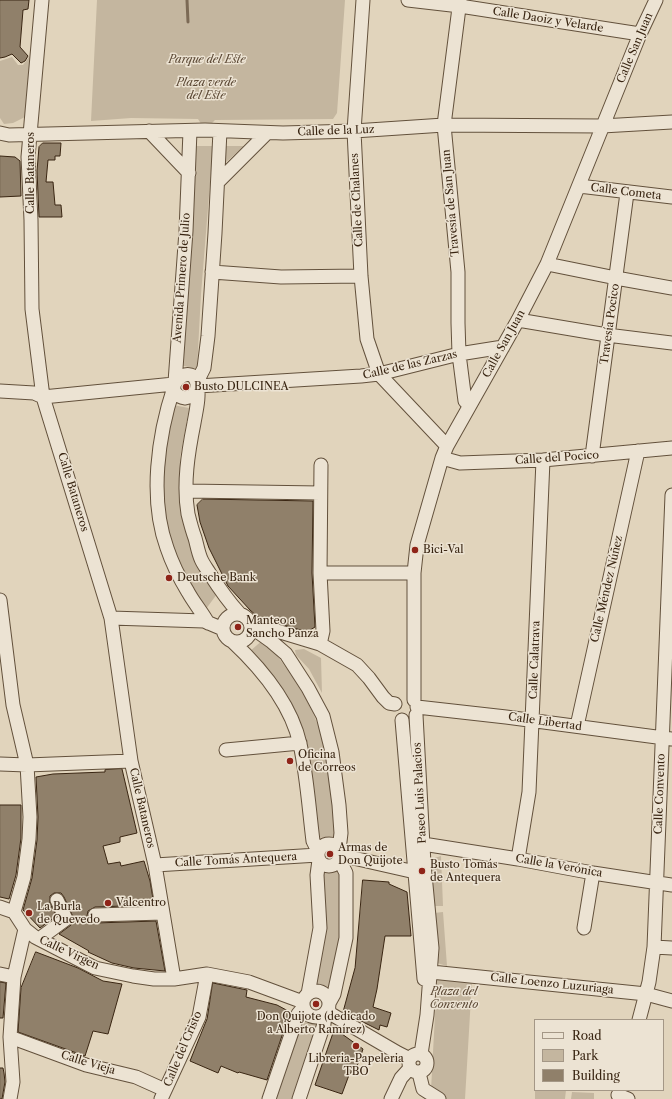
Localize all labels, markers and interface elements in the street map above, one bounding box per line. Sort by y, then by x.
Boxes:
street label: Calle Daoiz y Velarde [492,5,604,35]
street label: Calle San Juan [614,11,656,85]
park label: Parque del Este [168,53,246,67]
park label: Plaza verde del Este [176,76,236,102]
street label: Calle de la Luz [297,123,375,139]
street label: Calle Bataneros [24,132,38,214]
street label: Travesía de San Juan [440,149,462,257]
street label: Calle de Chalanes [348,153,366,247]
street label: Calle Cometa [590,181,662,203]
street label: Avenida Primero de Julio [171,212,193,344]
street label: Travesía Pocico [598,283,622,365]
street label: Calle San Juan [480,308,528,380]
street label: Calle de las Zarzas [361,348,459,382]
place label: Busto DULCINEA [194,380,289,394]
marker: Busto DULCINEA [181,382,191,392]
street label: Calle del Pocico [514,448,600,468]
street label: Calle Bataneros [55,451,91,533]
street label: Calle Méndez Núñez [588,534,626,644]
place label: Bici-Val [423,543,464,557]
marker: Bici-Val [410,545,420,555]
place label: Deutsche Bank [177,571,256,585]
marker: Deutsche Bank [164,573,174,583]
place label: Manteo a Sancho Panza [246,614,319,640]
street label: Calle Calatrava [527,620,543,700]
marker: Manteo a Sancho Panza [233,622,243,632]
street label: Calle Libertad [507,710,583,734]
street label: Paseo Luis Palacios [411,742,429,844]
place label: Oficina de Correos [298,748,356,774]
street label: Calle Convento [652,753,668,835]
marker: Oficina de Correos [285,756,295,766]
street label: Calle Bataneros [126,766,158,850]
place label: Armas de Don Quijote [338,841,403,867]
marker: Armas de Don Quijote [325,849,335,859]
street label: Calle Tomás Antequera [174,850,298,870]
street label: Calle la Verónica [514,852,604,880]
place label: Busto Tomás de Antequera [430,858,501,884]
marker: Busto Tomás de Antequera [417,866,427,876]
place label: Valcentro [116,896,166,910]
marker: Valcentro [103,898,113,908]
place label: La Burla de Quevedo [37,900,100,926]
marker: La Burla de Quevedo [24,908,34,918]
street label: Calle Virgen [37,933,101,973]
street label: Calle Loenzo Luzuriaga [490,971,614,997]
park label: Plaza del Convento [430,985,478,1011]
marker: Don Quijote (dedicado a Alberto Ramírez) [311,999,321,1009]
street label: Calle del Cristo [161,1009,205,1089]
place label: Don Quijote (dedicado a Alberto Ramírez) [257,1010,375,1036]
legend [534,1019,664,1091]
text: Road [572,1028,602,1043]
marker: Libreria-Papeleria TBO [351,1041,361,1051]
street label: Calle Vieja [59,1048,117,1078]
text: Park [572,1048,598,1063]
place label: Libreria-Papeleria TBO [308,1052,404,1078]
text: Building [572,1068,620,1083]

